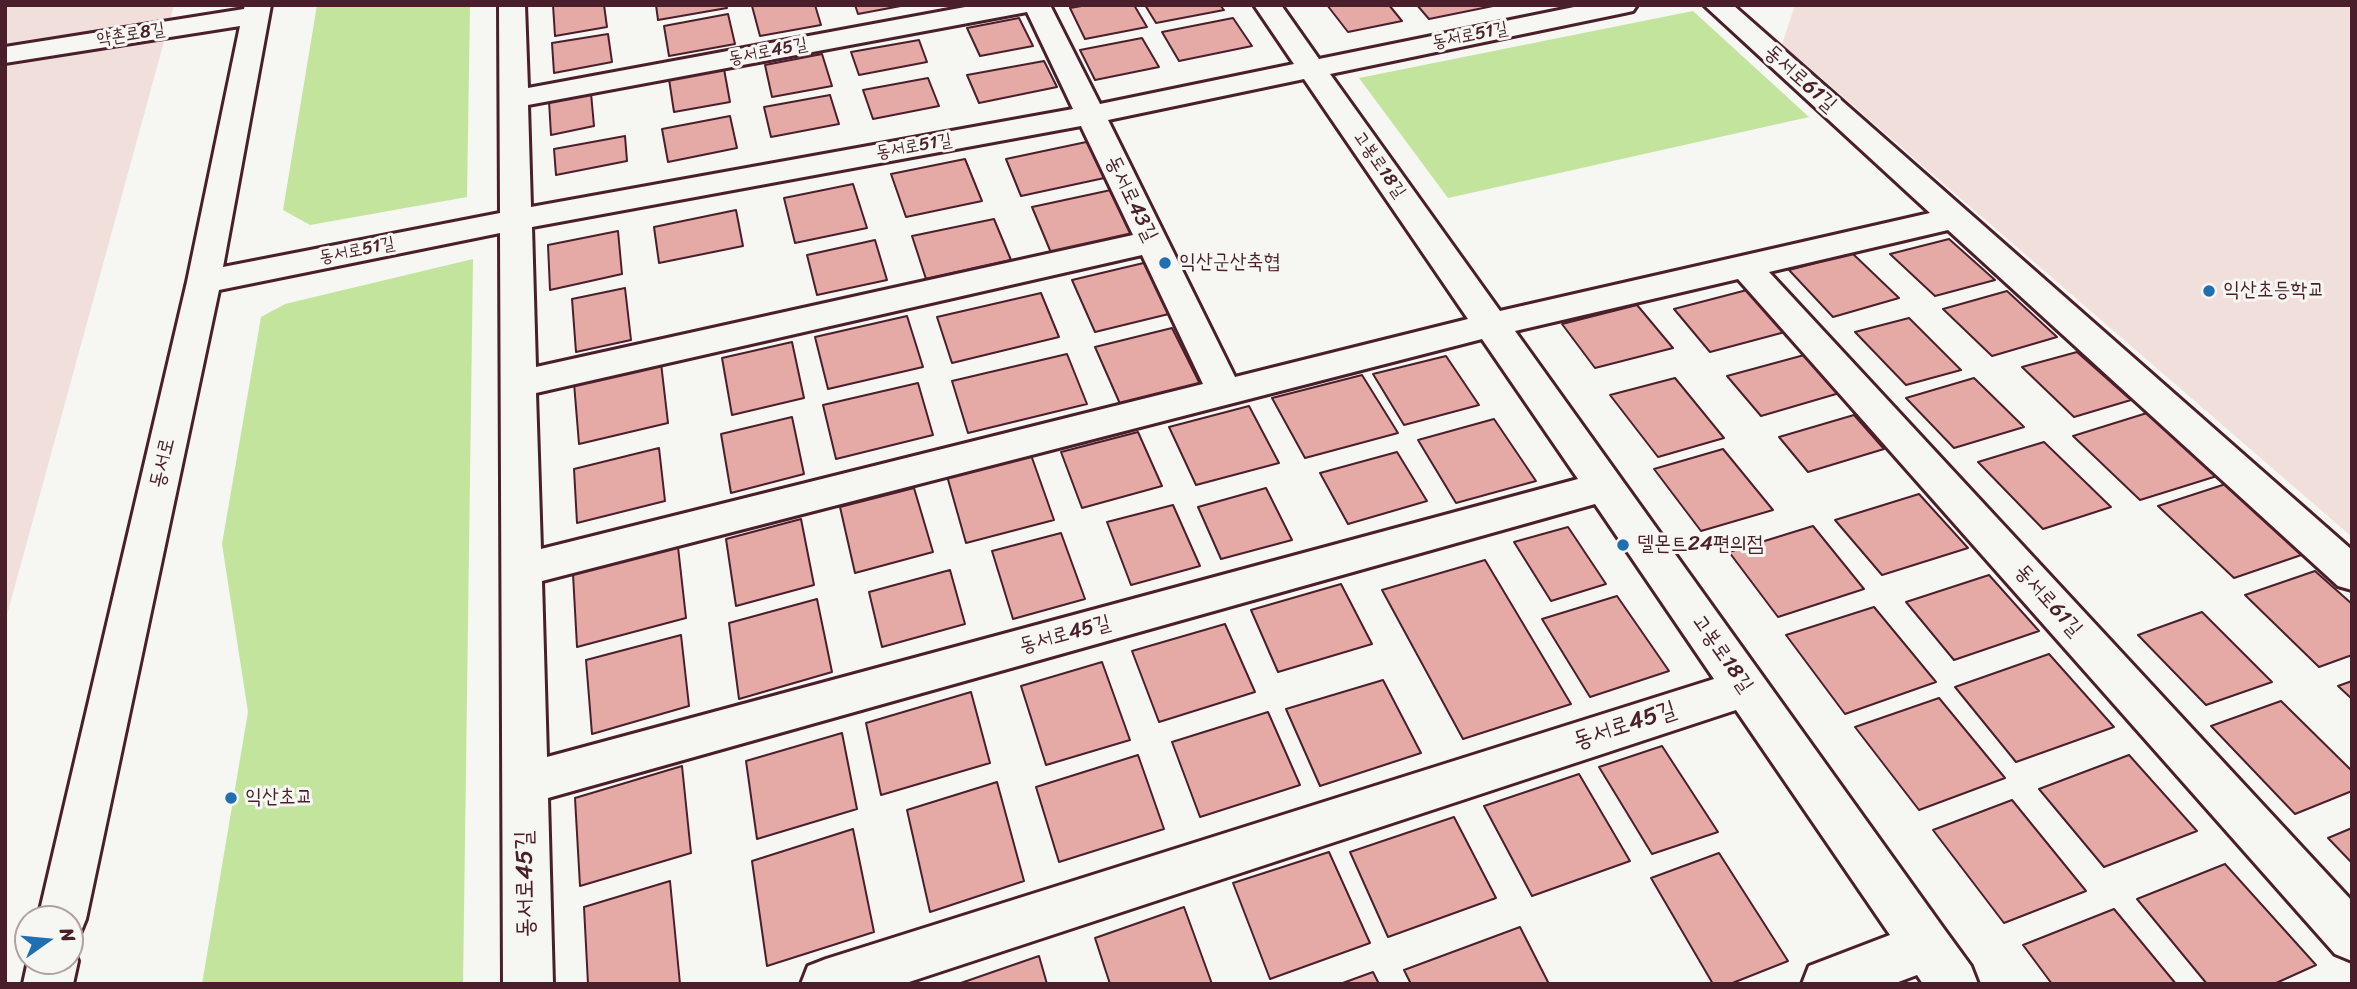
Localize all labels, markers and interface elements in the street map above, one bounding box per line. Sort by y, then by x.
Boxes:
street label: 동서로51길 [1430,18,1510,54]
street label: 약촌로8길 [95,19,167,51]
street label: 동서로45길 [727,34,809,70]
street label: 동서로61길 [1759,40,1841,118]
street label: 고봉로18길 [1348,127,1410,203]
street label: 동서로51길 [874,130,954,164]
street label: 동서로43길 [1099,152,1163,246]
street label: 동서로51길 [317,233,397,269]
place label: 익산군산축협 [1179,250,1280,276]
marker: 익산군산축협 [1157,255,1173,271]
place label: 익산초등학교 [2223,278,2324,304]
marker: 익산초등학교 [2201,283,2217,299]
street label: 동서로 [145,435,181,491]
place label: 델몬트24편의점 [1637,532,1764,558]
marker: 델몬트24편의점 [1615,537,1631,553]
street label: 동서로61길 [2009,560,2087,642]
street label: 고봉로18길 [1686,610,1758,698]
street label: 동서로45길 [1017,611,1113,659]
street label: 동서로45길 [1570,696,1680,756]
place label: 익산초교 [245,785,313,811]
marker: 익산초교 [223,790,239,806]
street label: 동서로45길 [511,830,541,938]
north arrow [14,905,84,975]
text: N [50,924,85,946]

